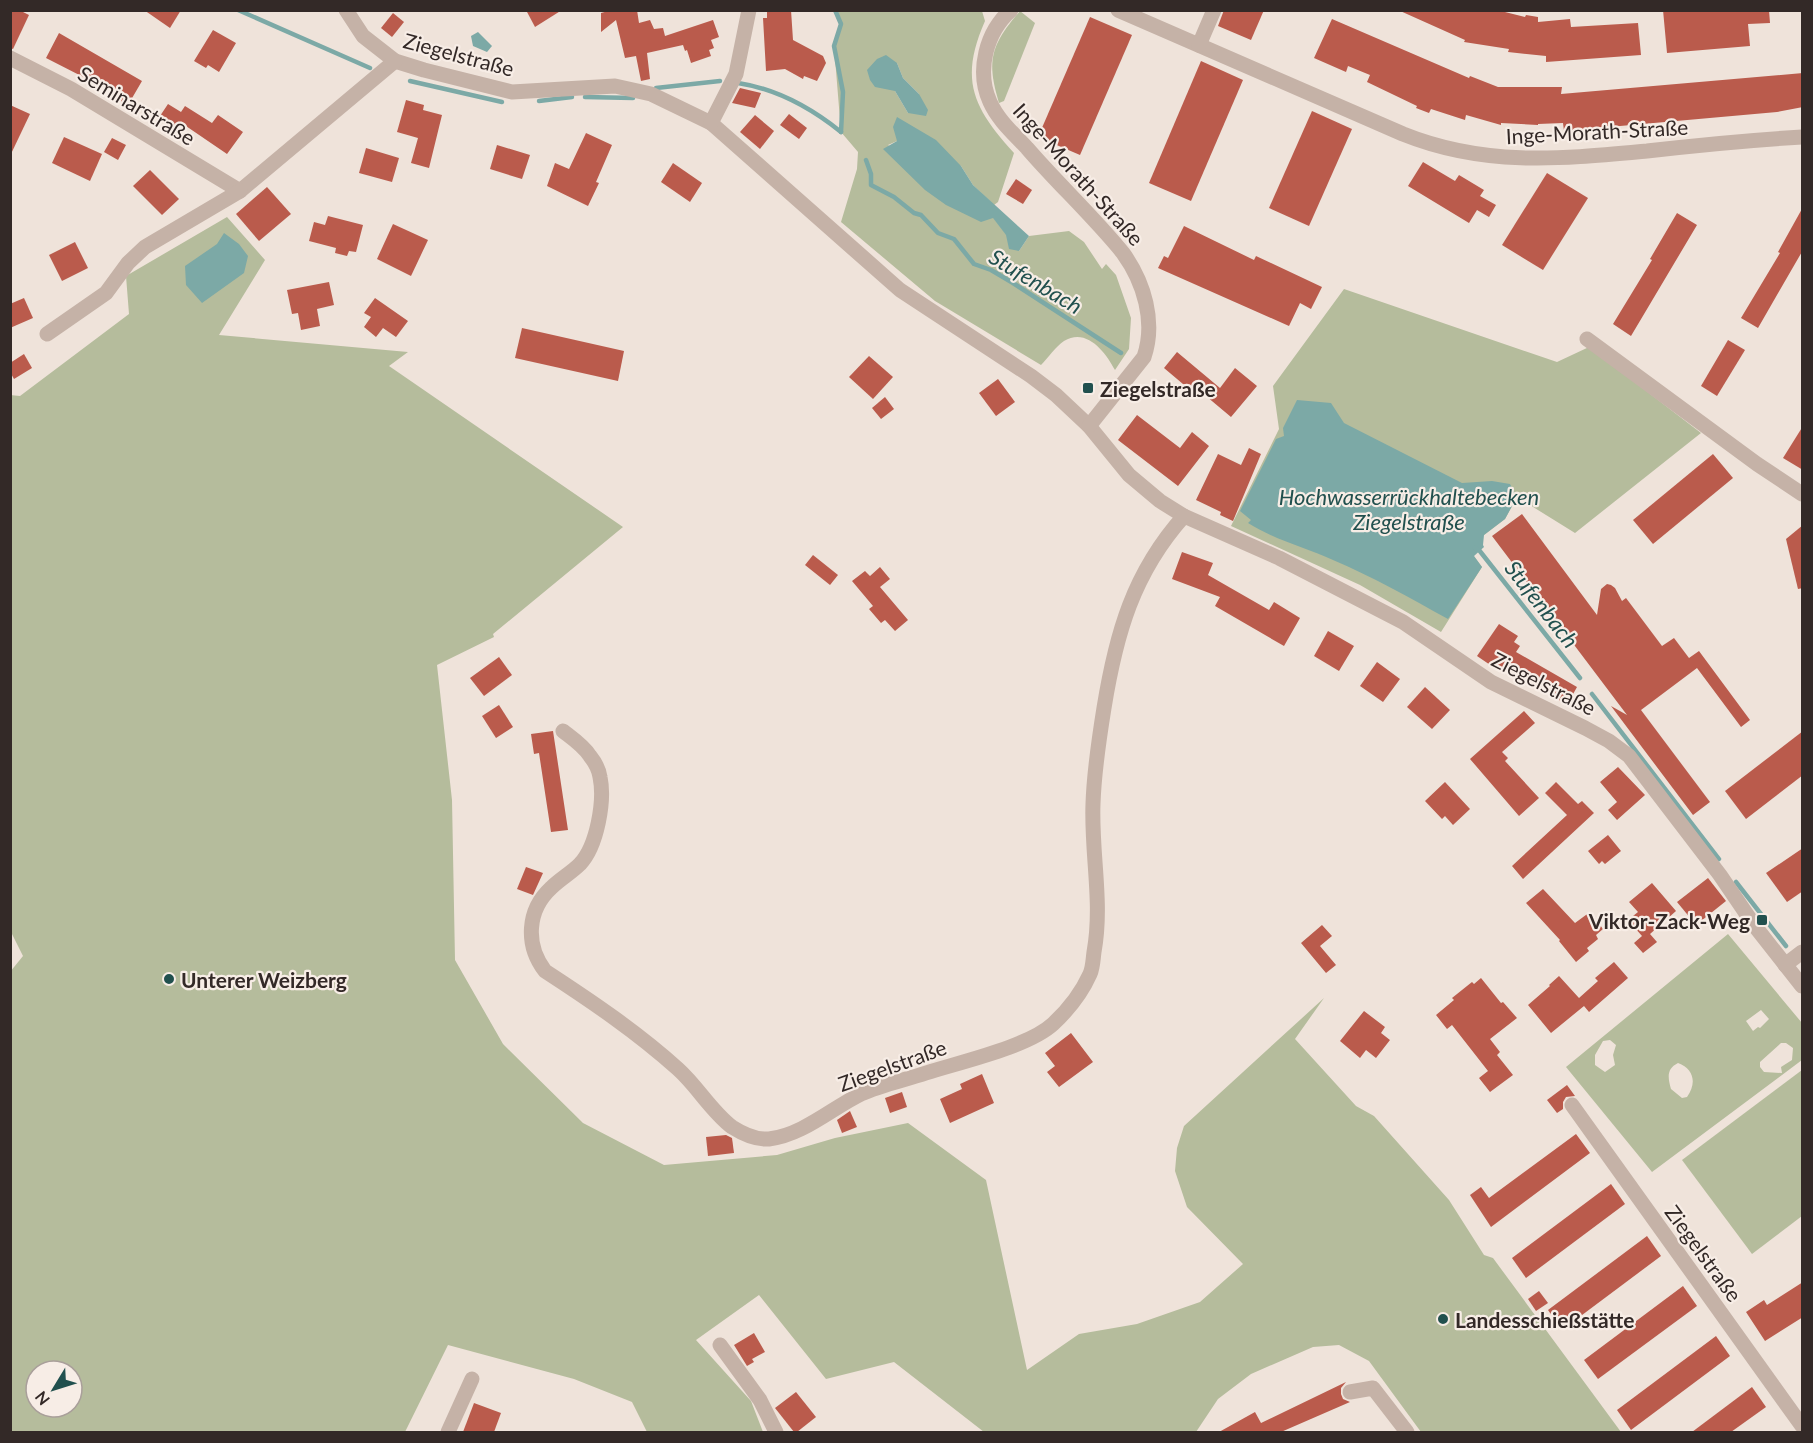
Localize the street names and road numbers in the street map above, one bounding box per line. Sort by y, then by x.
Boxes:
street label: Ziegelstraße [401,27,517,81]
street label: Seminarstraße [74,60,200,150]
street label: Inge-Morath-Straße [1009,98,1149,250]
street label: Inge-Morath-Straße [1505,114,1689,148]
street label: Ziegelstraße [1488,646,1600,720]
street label: Ziegelstraße [834,1034,950,1096]
street label: Ziegelstraße [1661,1200,1747,1306]

